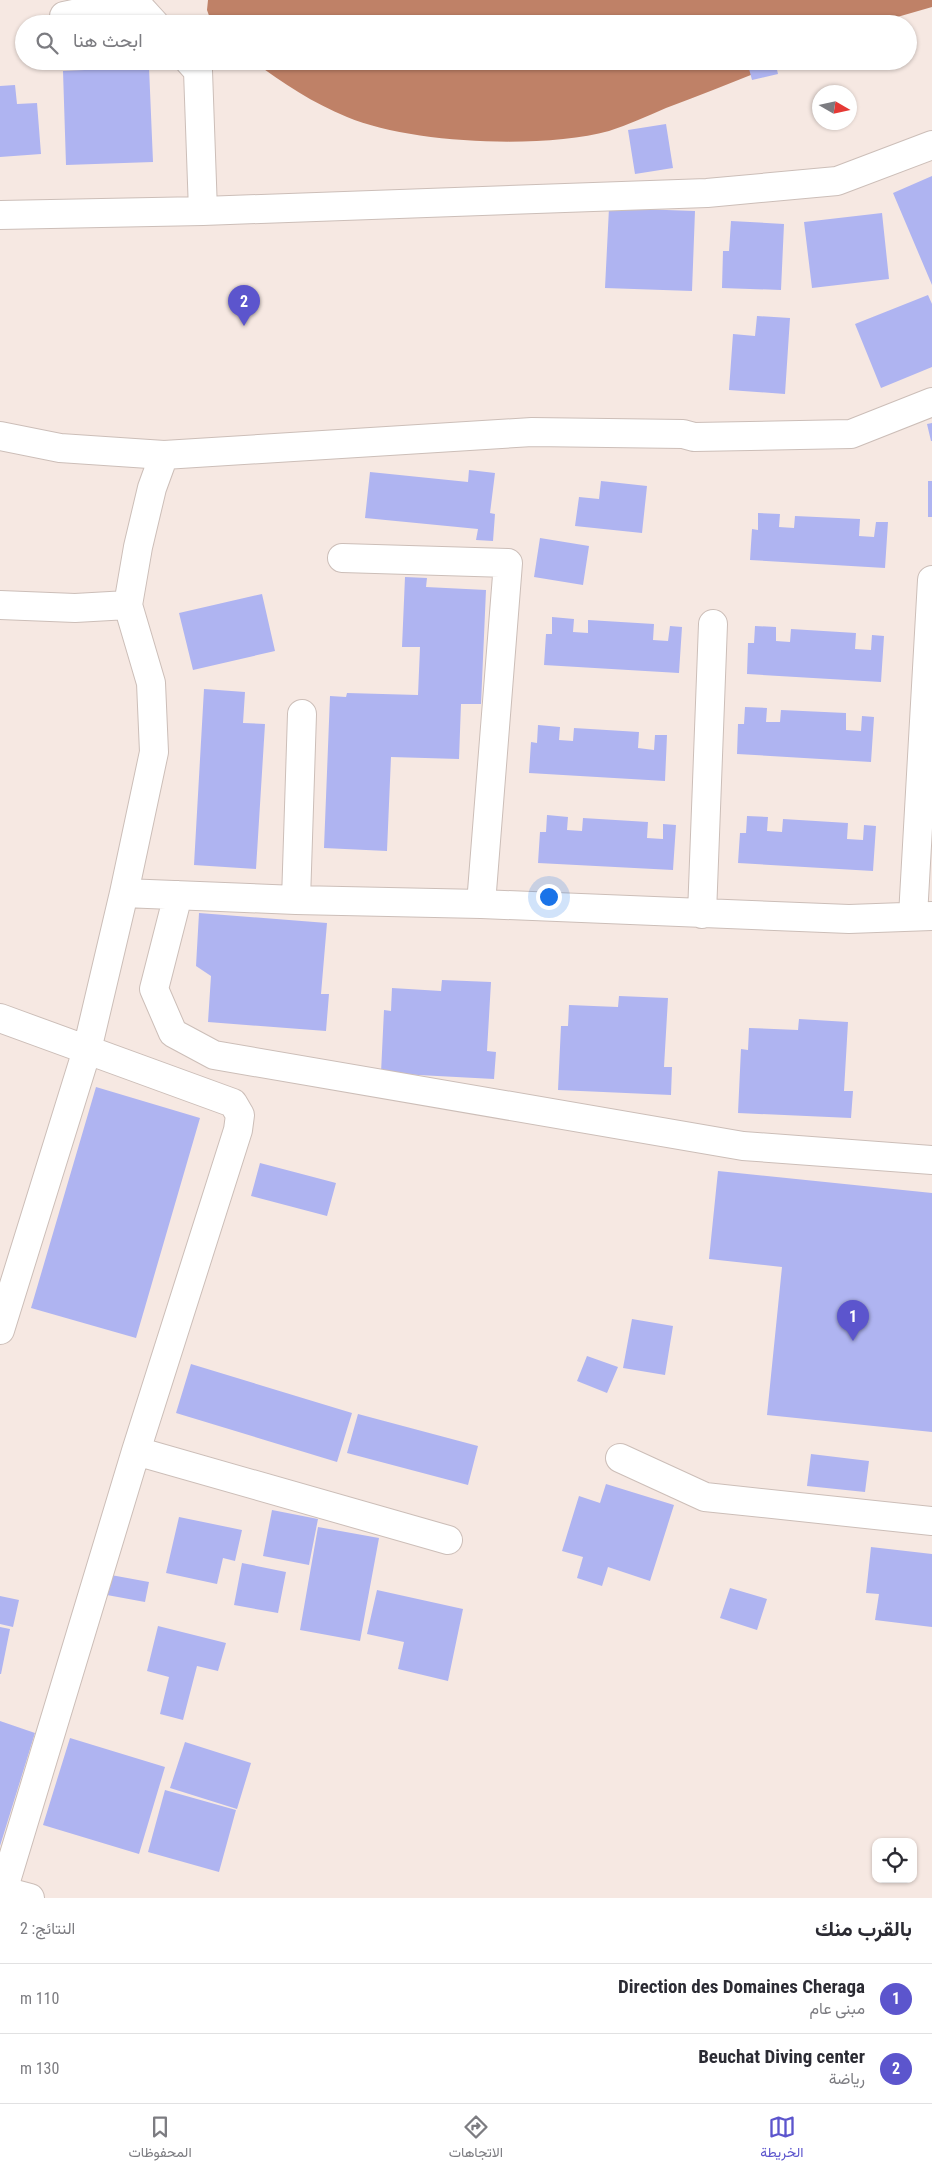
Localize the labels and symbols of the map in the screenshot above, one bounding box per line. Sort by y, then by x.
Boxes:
north arrow [812,85,857,130]
pin: 2 [228,285,260,326]
your location [536,884,562,910]
pin: 1 [837,1300,869,1341]

